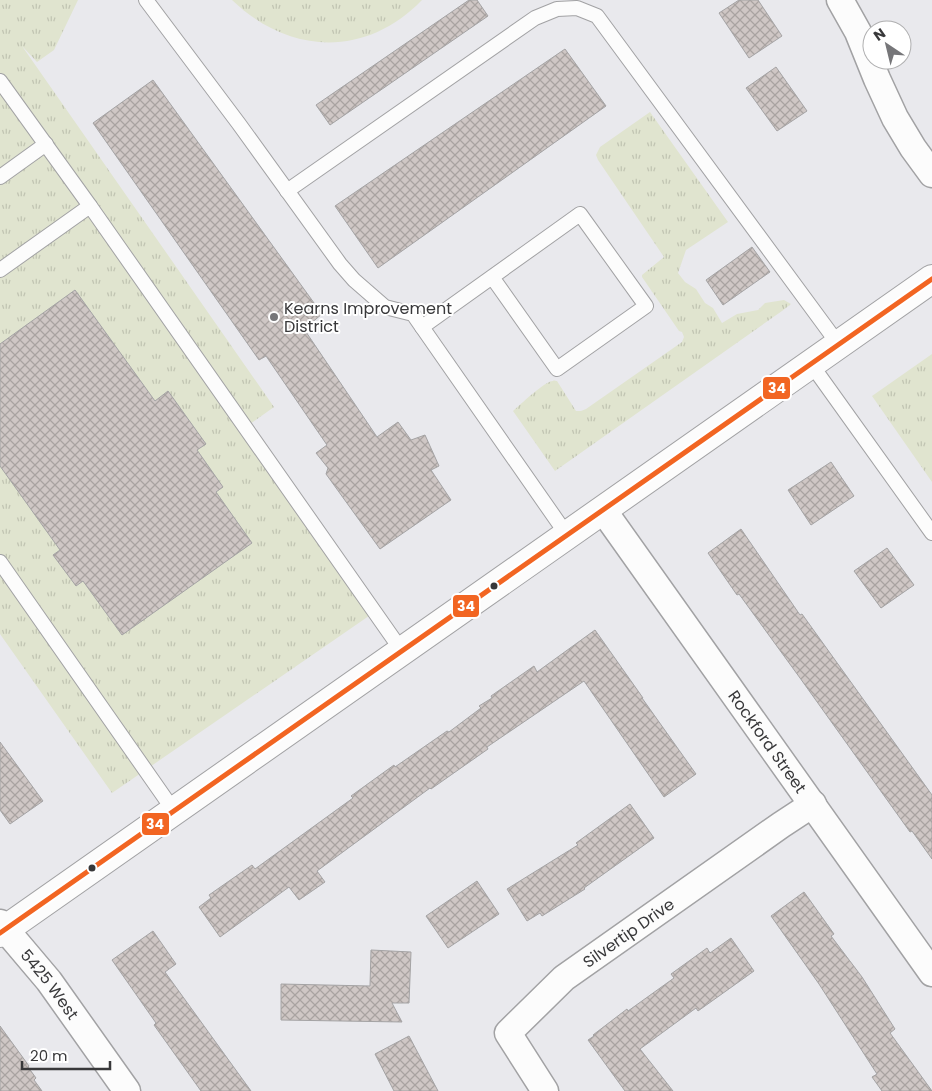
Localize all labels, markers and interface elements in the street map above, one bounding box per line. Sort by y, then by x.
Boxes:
north arrow [862,20,912,70]
text: N [869,23,890,46]
place label: Kearns Improvement District [284,297,452,338]
marker: Kearns Improvement District [268,311,280,323]
line badge: 34 [762,376,791,400]
text: 34 [768,378,786,398]
unlabelled marker [489,581,499,591]
line badge: 34 [452,594,480,618]
text: 34 [457,596,475,616]
street label: Rockford Street [723,685,812,798]
line badge: 34 [141,812,170,836]
text: 34 [146,814,164,834]
unlabelled marker [87,863,97,873]
street label: Silvertip Drive [578,892,679,973]
street label: 5425 West [15,944,84,1024]
scale bar [22,1038,110,1070]
text: 20 m [30,1045,68,1066]

